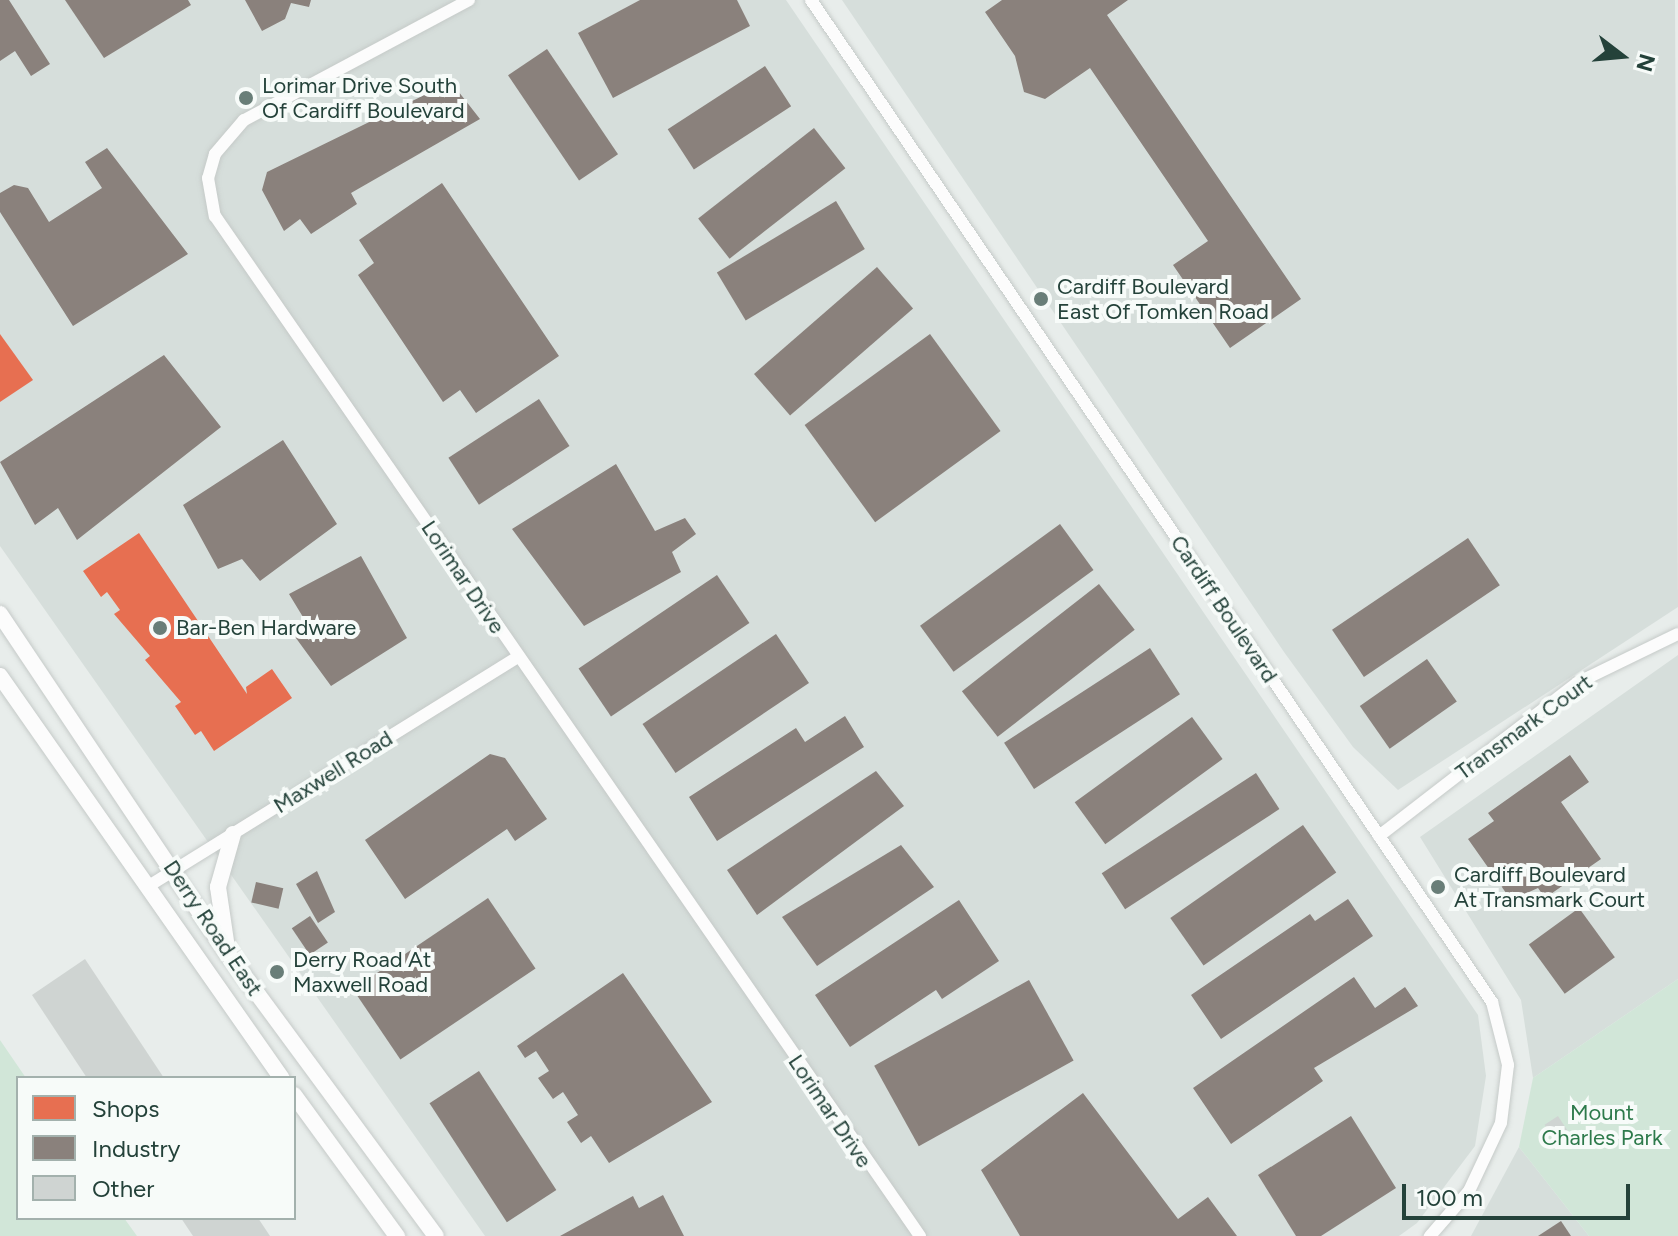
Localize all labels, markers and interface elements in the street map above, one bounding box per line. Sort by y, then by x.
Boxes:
north arrow [1582,16,1662,96]
text: N [1630,51,1661,75]
place label: Lorimar Drive South Of Cardiff Boulevard [262,72,465,124]
marker: Lorimar Drive South Of Cardiff Boulevard [237,89,255,107]
place label: Cardiff Boulevard East Of Tomken Road [1057,273,1269,324]
marker: Cardiff Boulevard East Of Tomken Road [1032,290,1050,308]
street label: Lorimar Drive [416,516,510,638]
street label: Cardiff Boulevard [1165,530,1283,688]
place label: Bar-Ben Hardware [176,615,356,641]
marker: Bar-Ben Hardware [151,619,169,637]
street label: Transmark Court [1451,669,1597,785]
street label: Maxwell Road [269,725,397,819]
street label: Derry Road East [158,855,268,1001]
place label: Cardiff Boulevard At Transmark Court [1454,861,1645,912]
marker: Cardiff Boulevard At Transmark Court [1429,878,1447,896]
place label: Derry Road At Maxwell Road [293,946,431,998]
marker: Derry Road At Maxwell Road [268,963,286,981]
street label: Lorimar Drive [783,1050,877,1172]
legend [16,1076,296,1220]
text: Shops [92,1094,159,1123]
park label: Mount Charles Park [1541,1099,1663,1150]
text: Industry [92,1134,180,1163]
scale bar [1406,1168,1634,1218]
text: Other [92,1174,154,1203]
text: 100 m [1416,1183,1483,1212]

